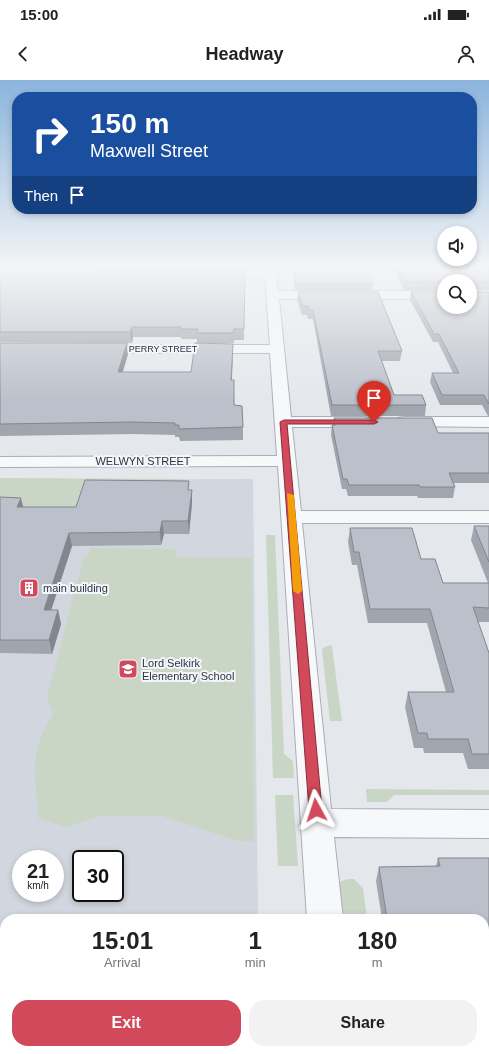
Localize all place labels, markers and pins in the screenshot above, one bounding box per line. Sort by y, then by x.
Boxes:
pin [357,381,391,422]
building icon: main building [18,577,40,599]
place label: main building [43,582,108,594]
place label: Lord Selkirk Elementary School [142,657,234,682]
school or university icon: Lord Selkirk Elementary School [117,658,139,680]

